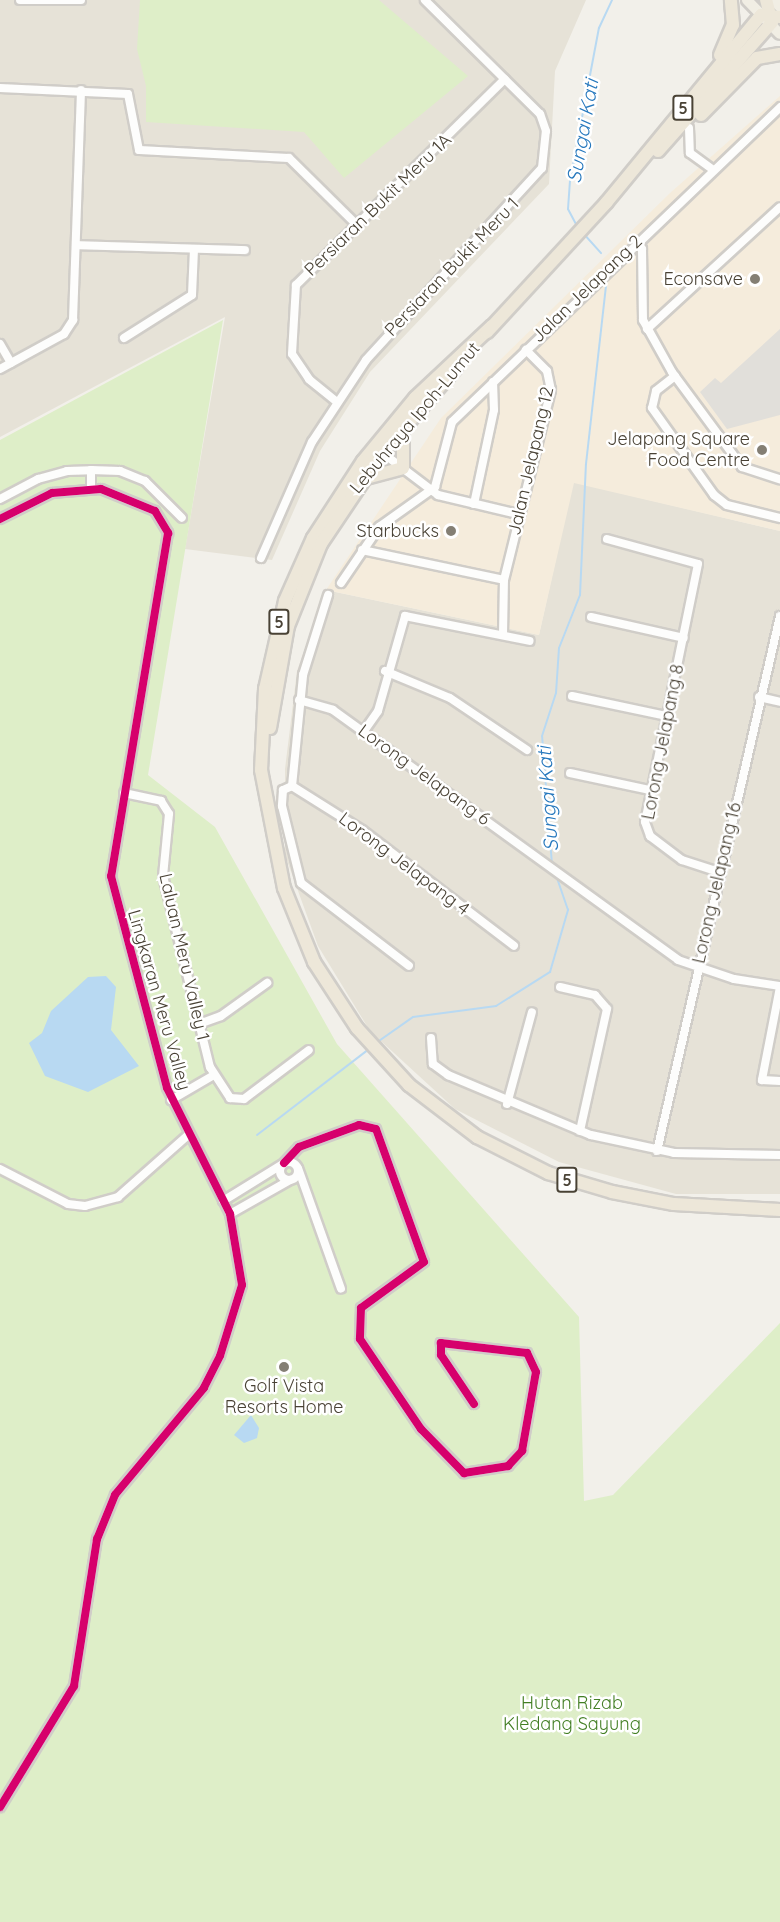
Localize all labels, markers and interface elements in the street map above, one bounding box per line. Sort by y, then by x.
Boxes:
water label: Sungai Kati [561,77,603,185]
road number: 5 [671,95,695,121]
street label: Persiaran Bukit Meru 1A [300,129,456,281]
street label: Persiaran Bukit Meru 1 [380,193,524,341]
street label: Jalan Jelapang 2 [527,231,647,347]
place label: Econsave [663,268,743,290]
marker: Econsave [748,272,762,286]
street label: Lebuhraya Ipoh-Lumut [345,338,485,498]
street label: Jalan Jelapang 12 [503,384,559,538]
place label: Jelapang Square Food Centre [607,429,750,472]
marker: Jelapang Square Food Centre [755,443,769,457]
place label: Starbucks [356,520,439,542]
marker: Starbucks [444,524,458,538]
road number: 5 [267,609,291,635]
street label: Lorong Jelapang 8 [637,662,689,822]
street label: Lorong Jelapang 6 [354,720,494,830]
water label: Sungai Kati [531,746,563,852]
street label: Lorong Jelapang 16 [688,800,746,966]
street label: Lorong Jelapang 4 [335,808,473,920]
street label: Laluan Meru Valley 1 [154,871,214,1043]
street label: Lingkaran Meru Valley [123,907,195,1093]
road number: 5 [555,1167,579,1193]
marker: Golf Vista Resorts Home [277,1360,291,1374]
place label: Golf Vista Resorts Home [225,1376,343,1418]
park label: Hutan Rizab Kledang Sayung [503,1693,641,1736]

